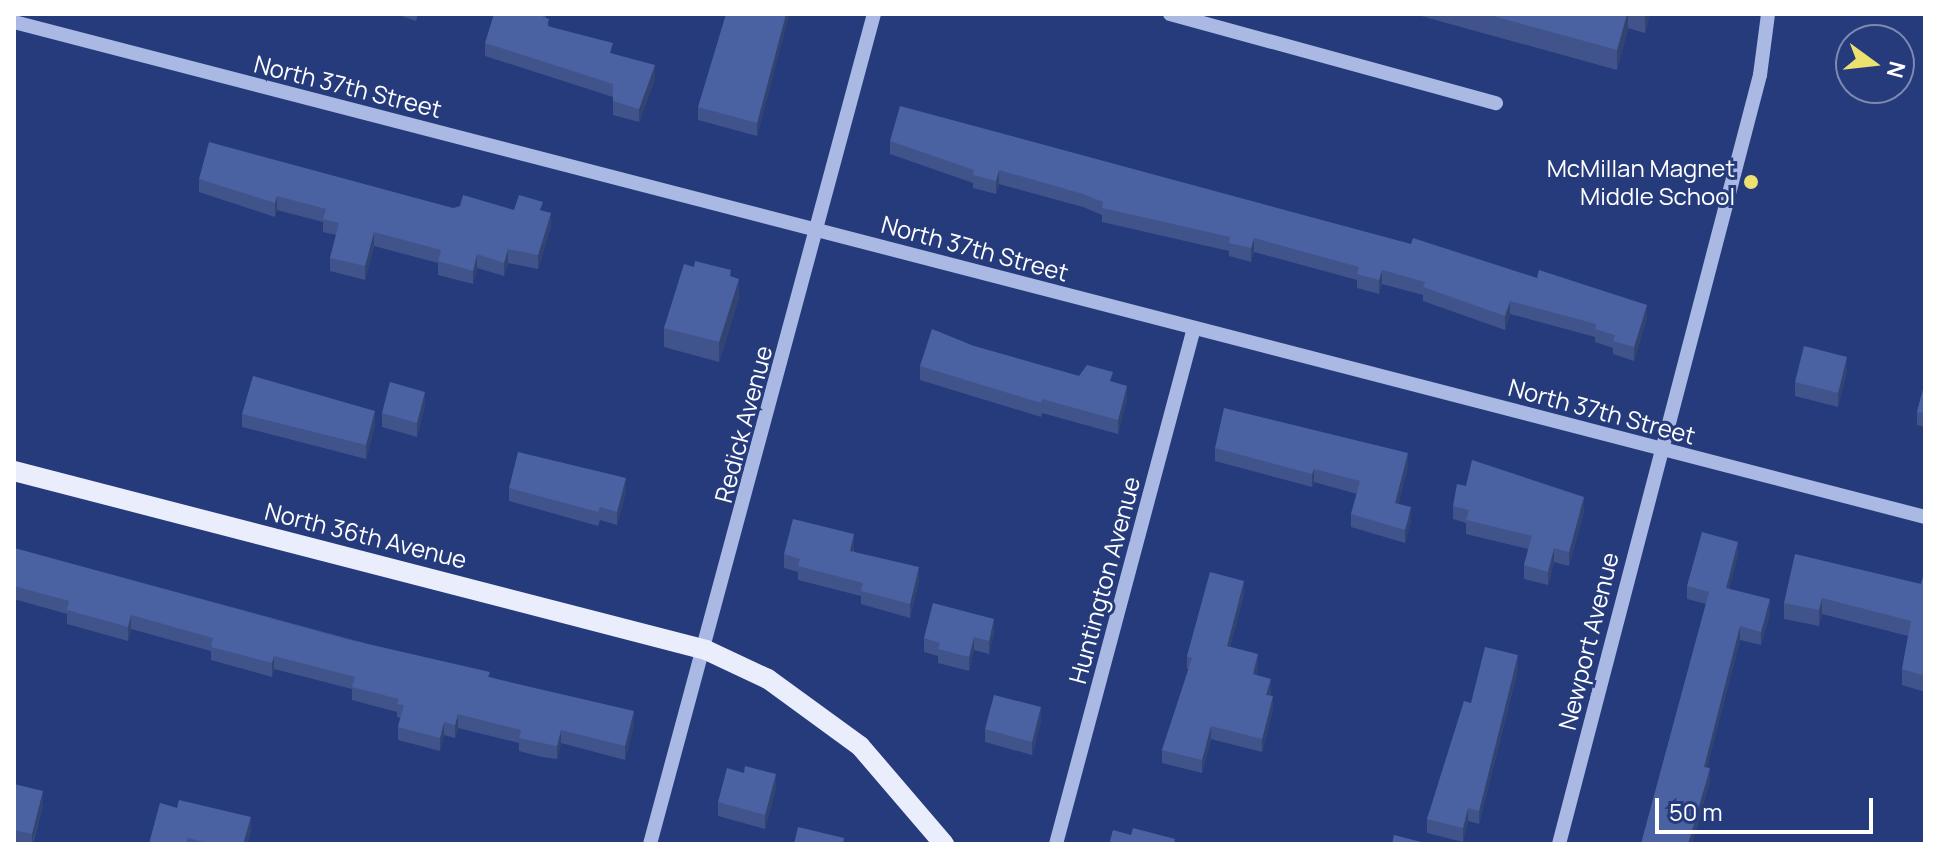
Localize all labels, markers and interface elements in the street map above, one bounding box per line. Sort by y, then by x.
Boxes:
north arrow [1835,24,1915,104]
street label: North 37th Street [251,49,445,123]
text: N [1880,58,1913,81]
place label: McMillan Magnet Middle School [1547,154,1735,210]
marker: McMillan Magnet Middle School [1742,173,1760,191]
street label: North 37th Street [878,209,1072,287]
street label: Redick Avenue [708,342,778,506]
street label: North 37th Street [1505,372,1699,450]
street label: Huntington Avenue [1063,473,1145,687]
street label: North 36th Avenue [262,496,470,574]
street label: Newport Avenue [1552,549,1624,733]
scale bar [1659,782,1877,832]
text: 50 m [1669,795,1723,828]

